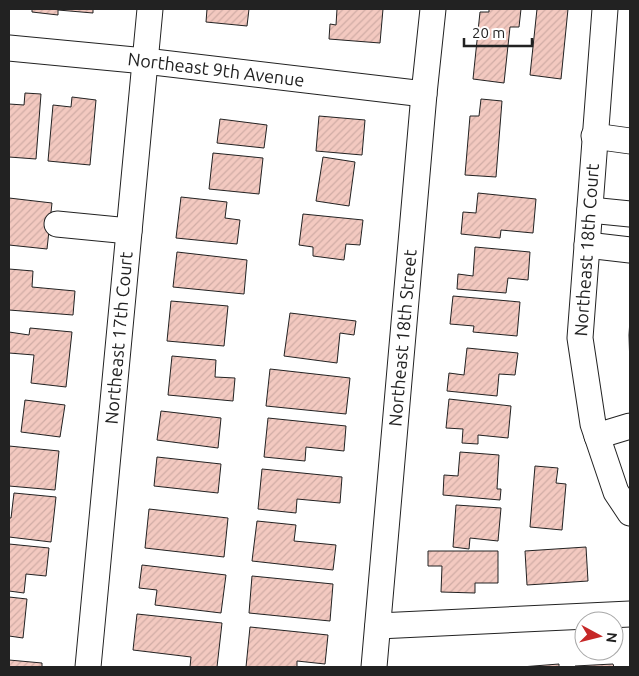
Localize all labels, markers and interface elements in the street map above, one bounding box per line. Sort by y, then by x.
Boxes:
scale bar [464,15,532,47]
text: 20 m [472,24,505,41]
street label: Northeast 9th Avenue [127,48,306,90]
street label: Northeast 18th Court [570,163,602,337]
street label: Northeast 18th Street [384,248,420,427]
street label: Northeast 17th Court [100,251,136,425]
north arrow [574,611,624,661]
text: N [603,631,620,644]

